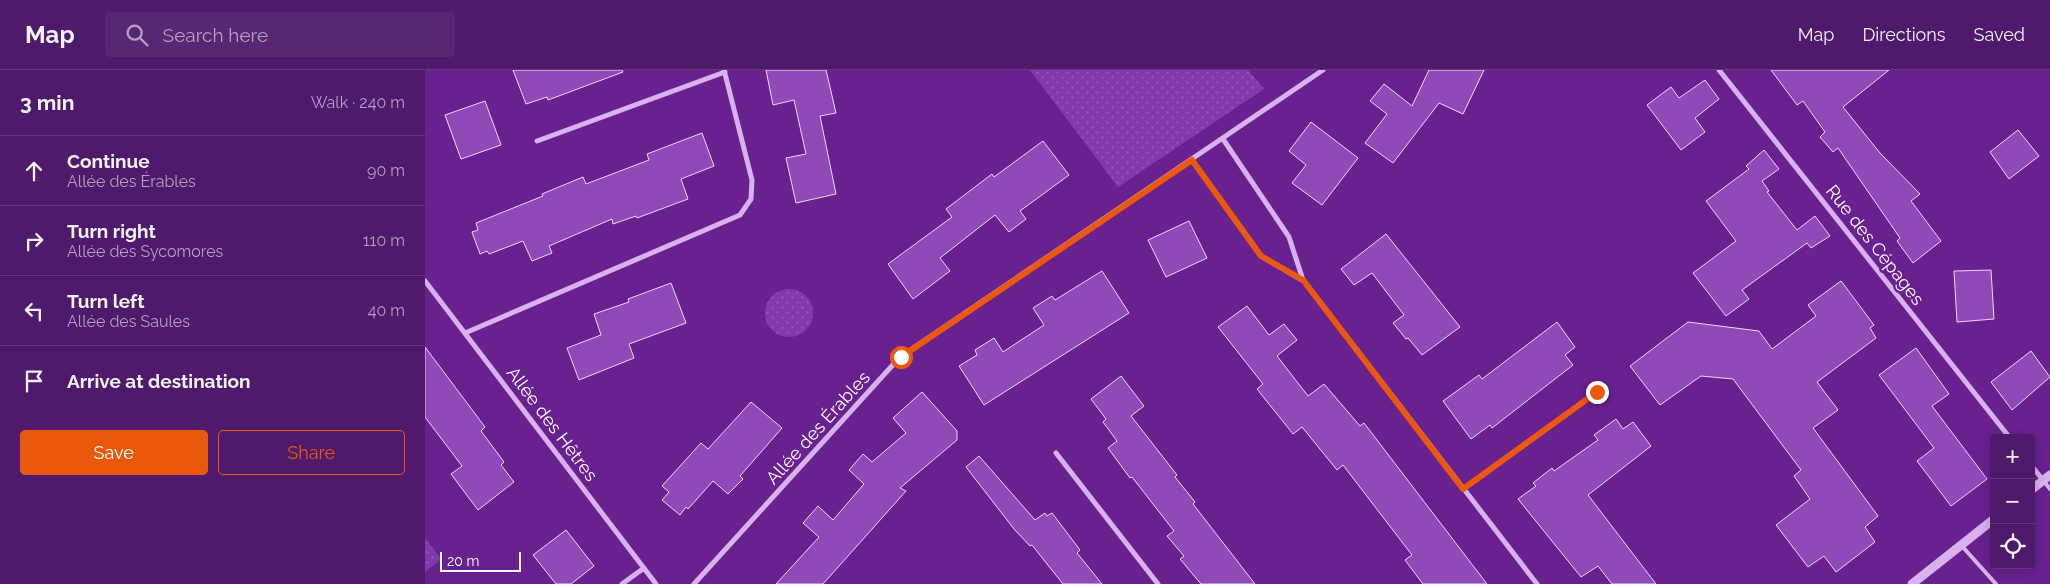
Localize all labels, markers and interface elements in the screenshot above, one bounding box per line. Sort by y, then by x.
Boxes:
search box [105,12,455,57]
text: Map [25,20,75,49]
icon: search [123,21,151,49]
text: Search here [163,24,268,46]
text: Map [1798,24,1834,45]
text: Directions [1862,24,1946,45]
text: Saved [1974,24,2025,45]
text: 3 min [20,90,74,115]
text: Walk · 240 m [311,93,405,112]
text: Continue [67,150,150,172]
icon: ahead [20,157,48,185]
text: 90 m [367,161,405,180]
text: Allée des Érables [67,172,196,191]
street label: Rue des Cépages [1822,180,1929,309]
text: Turn right [67,220,156,242]
icon: right [20,227,48,255]
text: 110 m [363,231,405,250]
text: Allée des Sycomores [67,242,223,261]
text: Turn left [67,290,144,312]
icon: left [20,297,48,325]
text: 40 m [368,301,405,320]
text: Allée des Saules [67,312,190,331]
route start [890,346,913,369]
street label: Allée des Hêtres [503,362,602,485]
street label: Allée des Érables [761,366,874,489]
icon: arrive [20,367,48,395]
text: Arrive at destination [67,370,251,392]
route end [1586,381,1609,404]
button: Save [20,430,208,475]
button: Share [218,430,405,475]
map controls [1990,434,2035,569]
button: + [1990,434,2035,479]
button: − [1990,479,2035,524]
button: locate [1990,524,2035,569]
scale bar [440,549,521,572]
text: 20 m [447,553,479,569]

